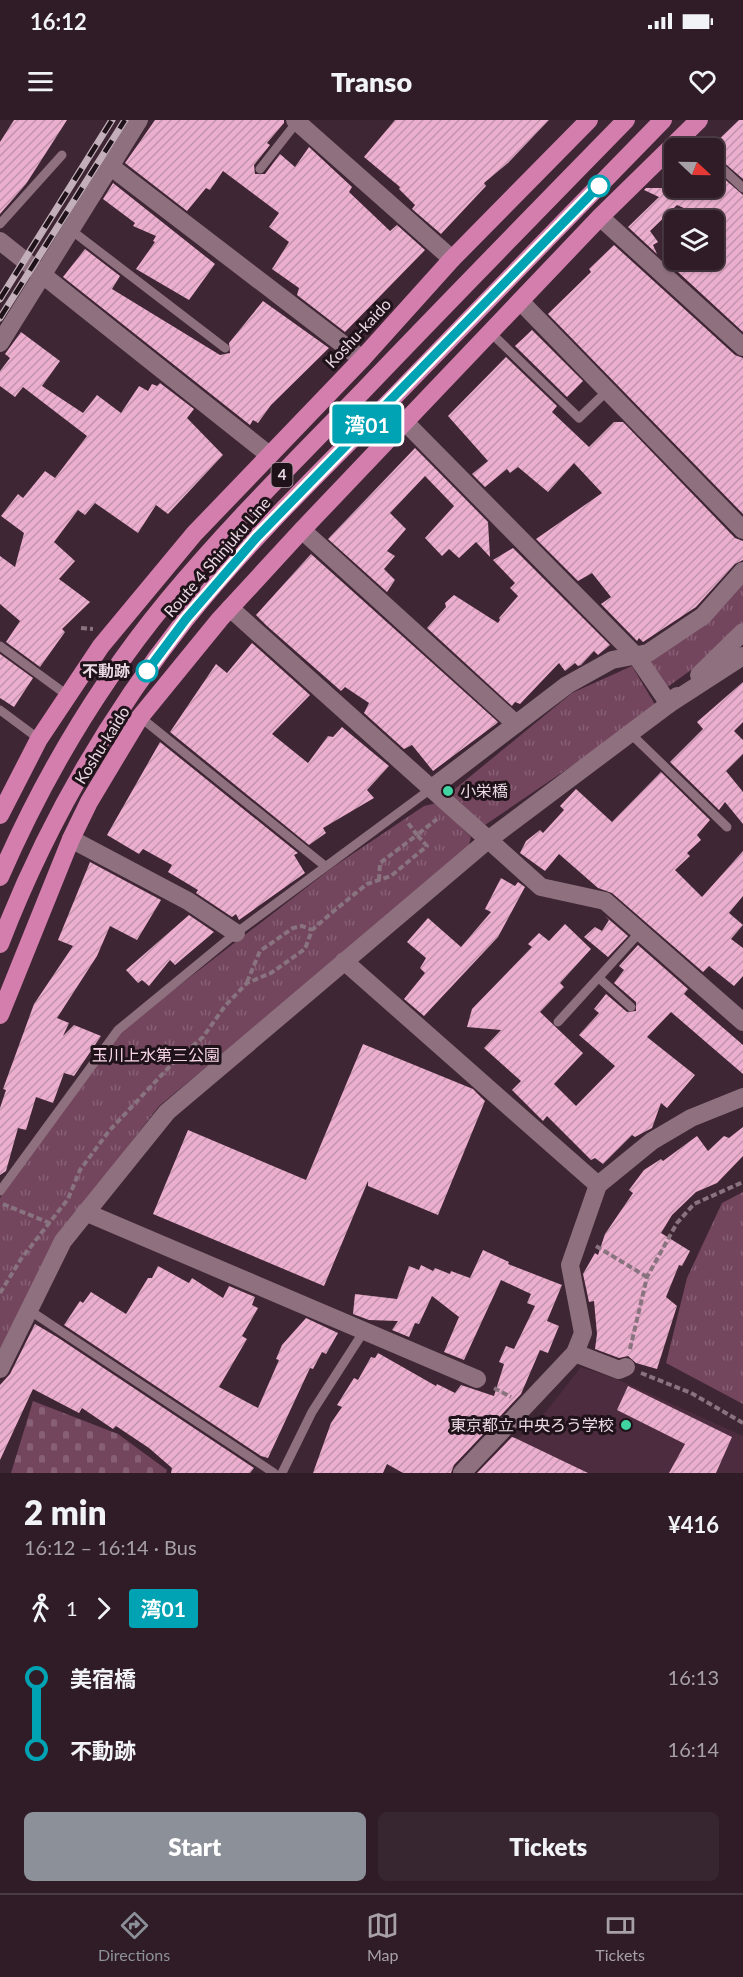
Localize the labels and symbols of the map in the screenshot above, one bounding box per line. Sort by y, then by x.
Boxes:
north arrow [664,138,724,198]
unlabelled marker [588,175,610,197]
street label: Koshu-kaido [321,294,395,371]
line badge: 湾01 [332,404,401,444]
road number: 4 [272,463,292,487]
street label: Route 4 Shinjuku Line [159,493,274,621]
marker: 不動跡 [136,660,158,682]
place label: 不動跡 [82,661,130,680]
street label: Koshu-kaido [70,702,133,787]
place label: 小栄橋 [460,781,508,800]
marker: 小栄橋 [441,784,455,798]
park label: 玉川上水第三公園 [92,1045,220,1064]
place label: 東京都立 中央ろう学校 [450,1415,614,1434]
marker: 東京都立 中央ろう学校 [619,1418,633,1432]

